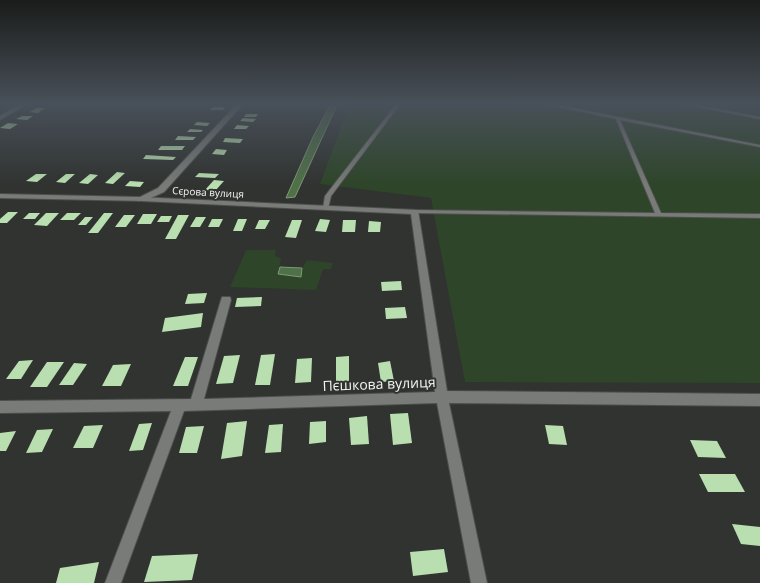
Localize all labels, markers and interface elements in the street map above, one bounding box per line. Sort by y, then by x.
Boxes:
street label: Сєрова вулиця [172,183,244,201]
street label: Пєшкова вулиця [322,372,436,395]

